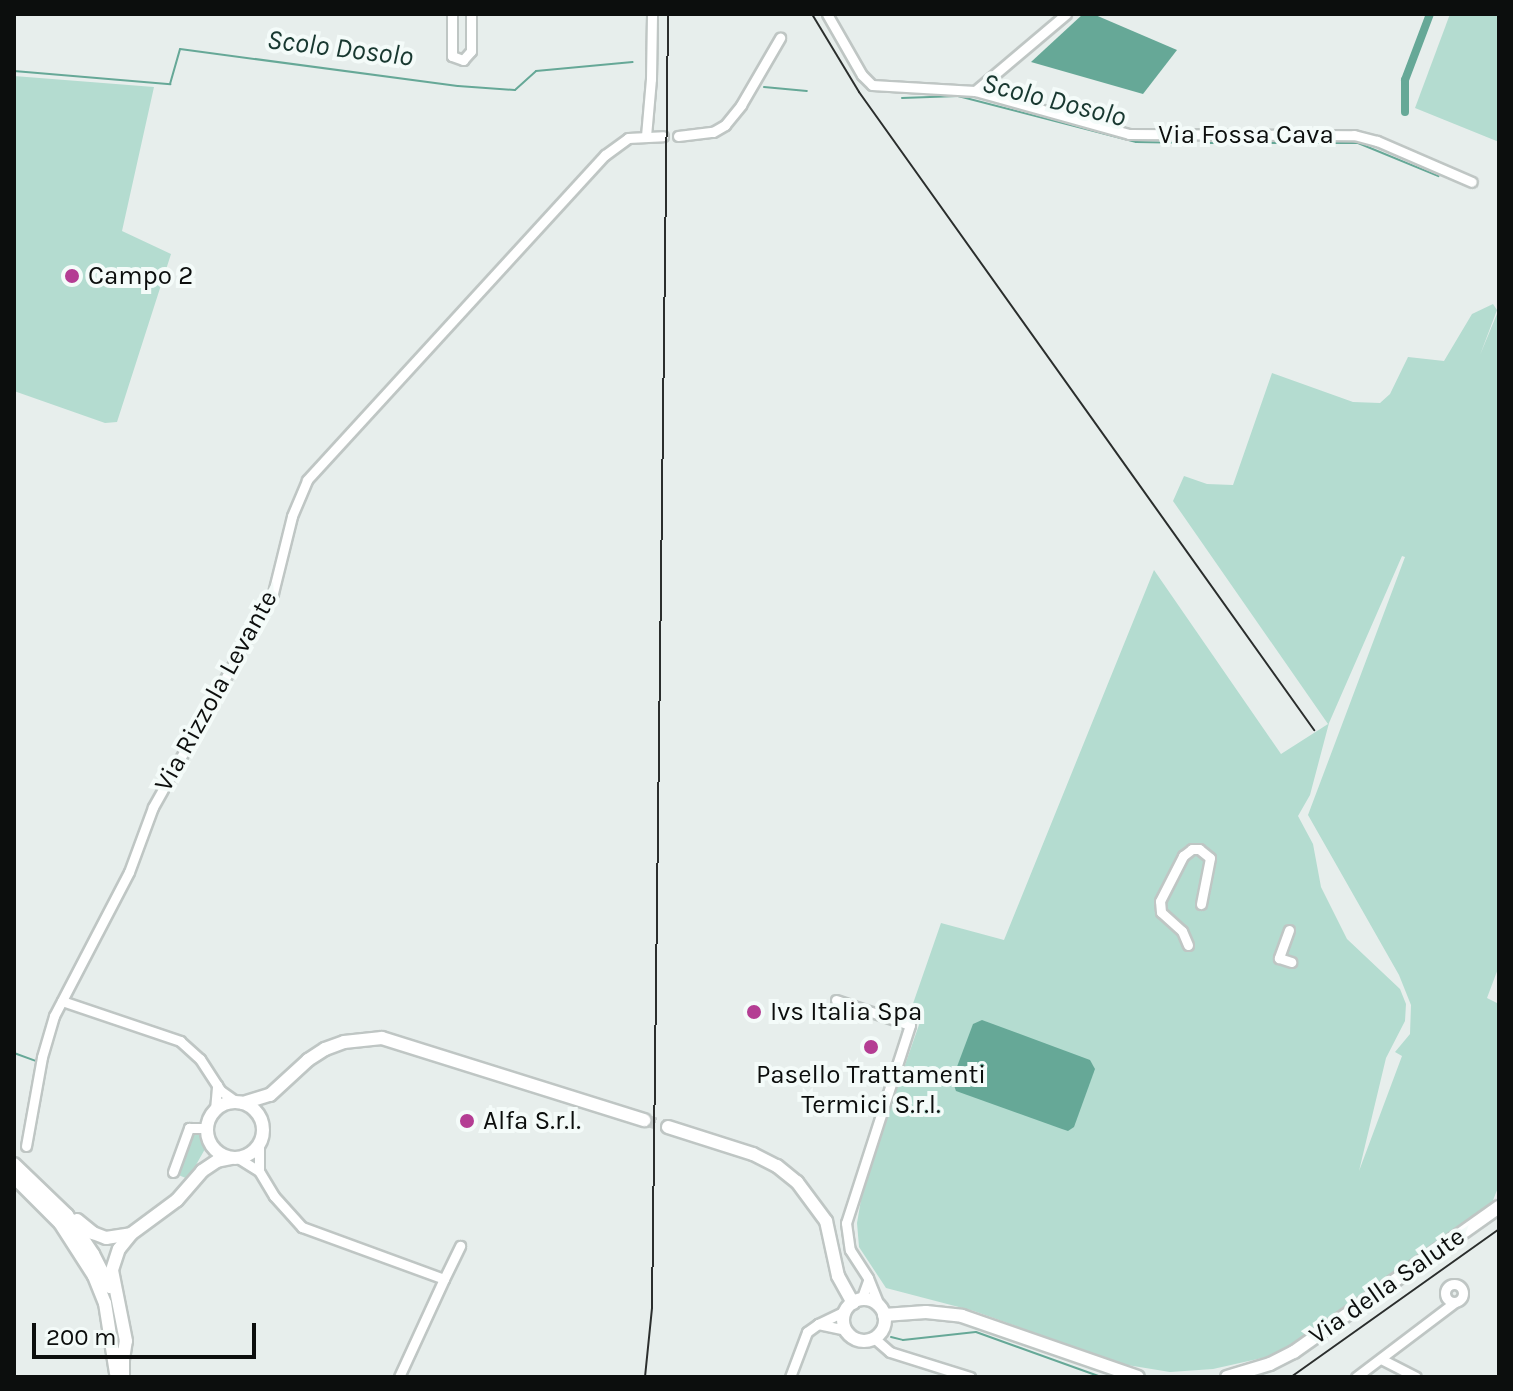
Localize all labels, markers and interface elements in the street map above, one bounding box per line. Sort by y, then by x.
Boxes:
water label: Scolo Dosolo [265,22,415,74]
water label: Scolo Dosolo [979,66,1129,134]
street label: Via Fossa Cava [1158,119,1334,151]
place label: Campo 2 [88,260,193,292]
marker: Campo 2 [63,267,81,285]
street label: Via Rizzola Levante [148,585,284,797]
place label: Ivs Italia Spa [770,996,922,1028]
marker: Ivs Italia Spa [745,1003,763,1021]
marker: Pasello Trattamenti Termici S.r.l. [862,1038,880,1056]
place label: Pasello Trattamenti Termici S.r.l. [756,1059,986,1120]
place label: Alfa S.r.l. [483,1105,581,1137]
marker: Alfa S.r.l. [458,1112,476,1130]
street label: Via della Salute [1303,1221,1471,1351]
scale bar [36,1307,260,1357]
text: 200 m [46,1323,117,1351]

